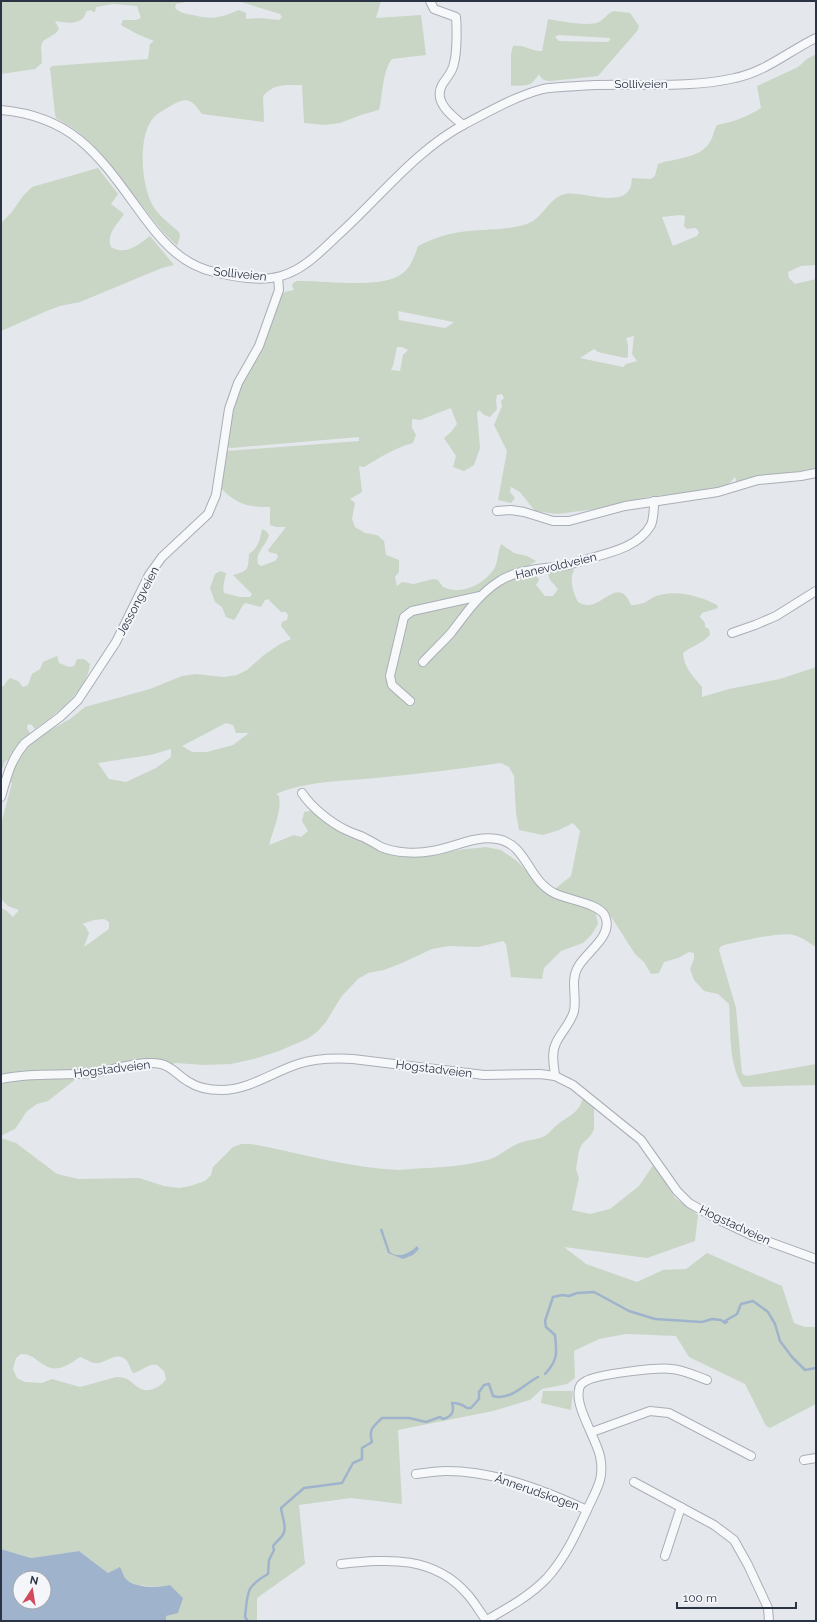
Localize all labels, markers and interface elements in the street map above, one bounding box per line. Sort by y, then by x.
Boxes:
street label: Solliveien [614,77,668,91]
street label: Solliveien [213,264,267,284]
street label: Hanevoldveien [514,550,598,582]
street label: Jøssongveien [114,564,162,638]
street label: Hogstadveien [73,1057,151,1081]
street label: Hogstadveien [395,1057,473,1081]
street label: Hogstadveien [697,1202,773,1248]
street label: Ånnerudskogen [493,1471,581,1513]
north arrow [12,1570,52,1610]
text: N [29,1573,39,1588]
scale bar [677,1584,796,1610]
text: 100 m [683,1591,717,1605]

